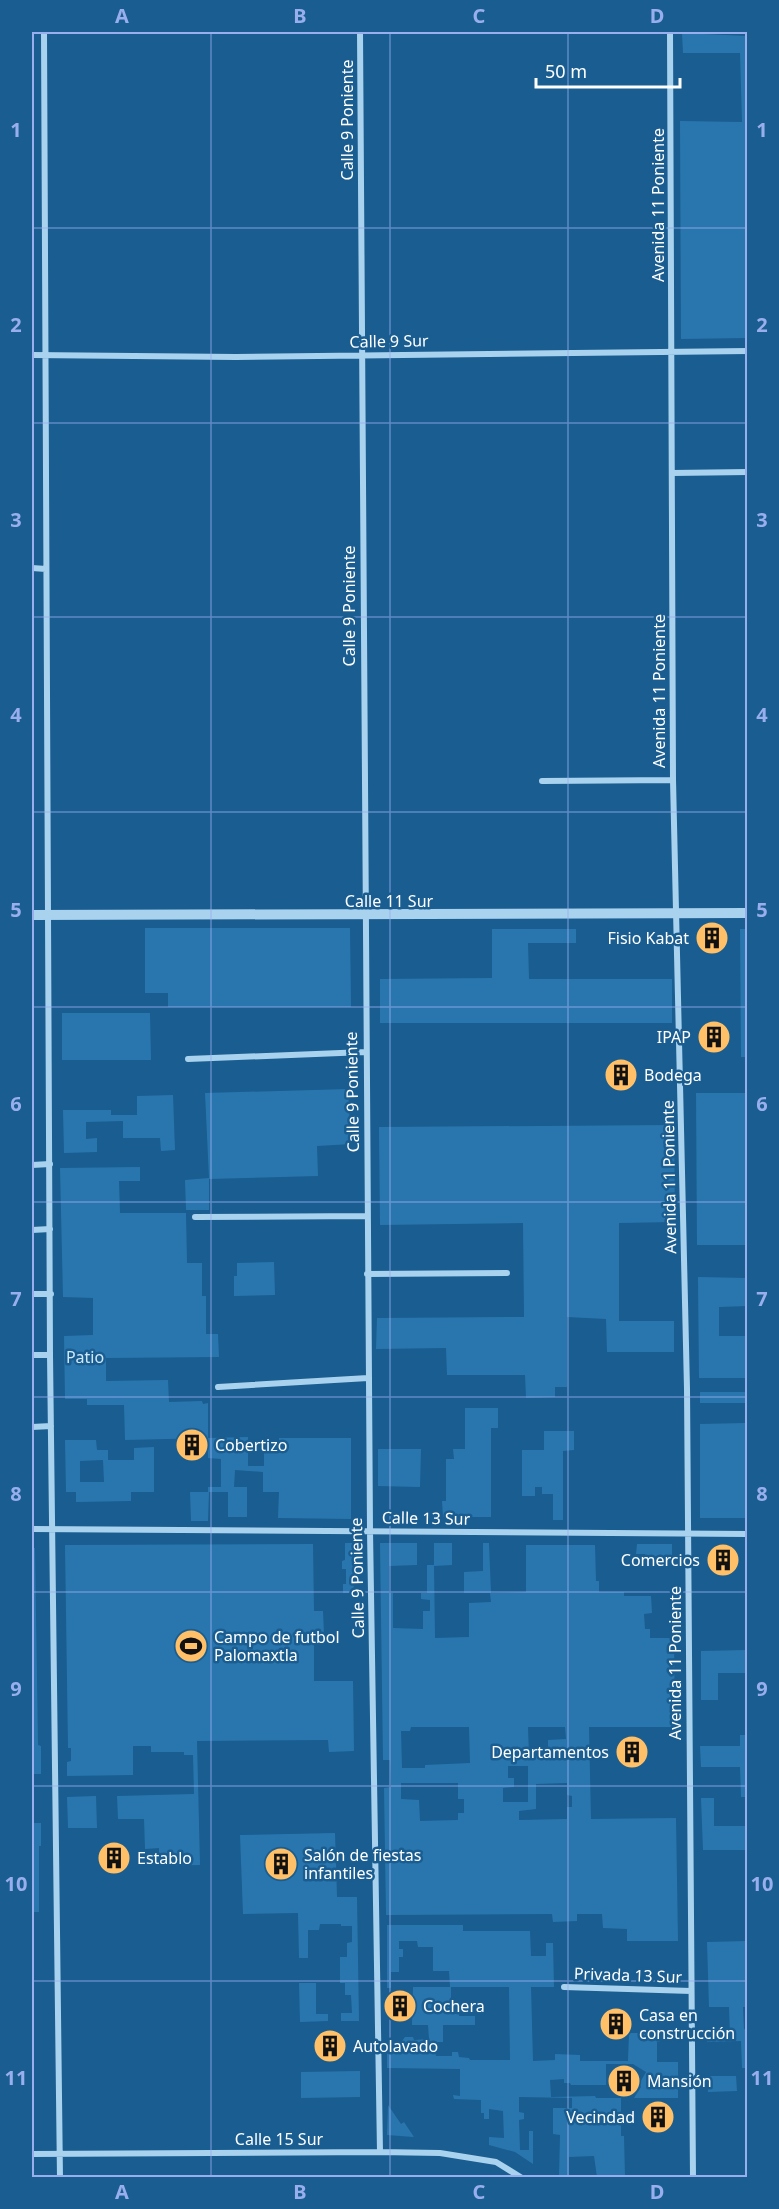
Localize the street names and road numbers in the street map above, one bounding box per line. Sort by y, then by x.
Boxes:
street label: Calle 9 Poniente [336,60,358,180]
street label: Avenida 11 Poniente [647,128,669,282]
street label: Calle 9 Sur [349,329,429,353]
street label: Calle 9 Poniente [338,546,360,666]
street label: Avenida 11 Poniente [648,614,670,768]
street label: Calle 11 Sur [345,890,434,912]
street label: Calle 9 Poniente [340,1031,364,1153]
street label: Avenida 11 Poniente [657,1100,681,1254]
street label: Calle 13 Sur [382,1506,471,1530]
street label: Calle 9 Poniente [345,1517,369,1639]
street label: Avenida 11 Poniente [664,1586,686,1740]
street label: Privada 13 Sur [574,1962,683,1988]
street label: Calle 15 Sur [235,2128,324,2150]

